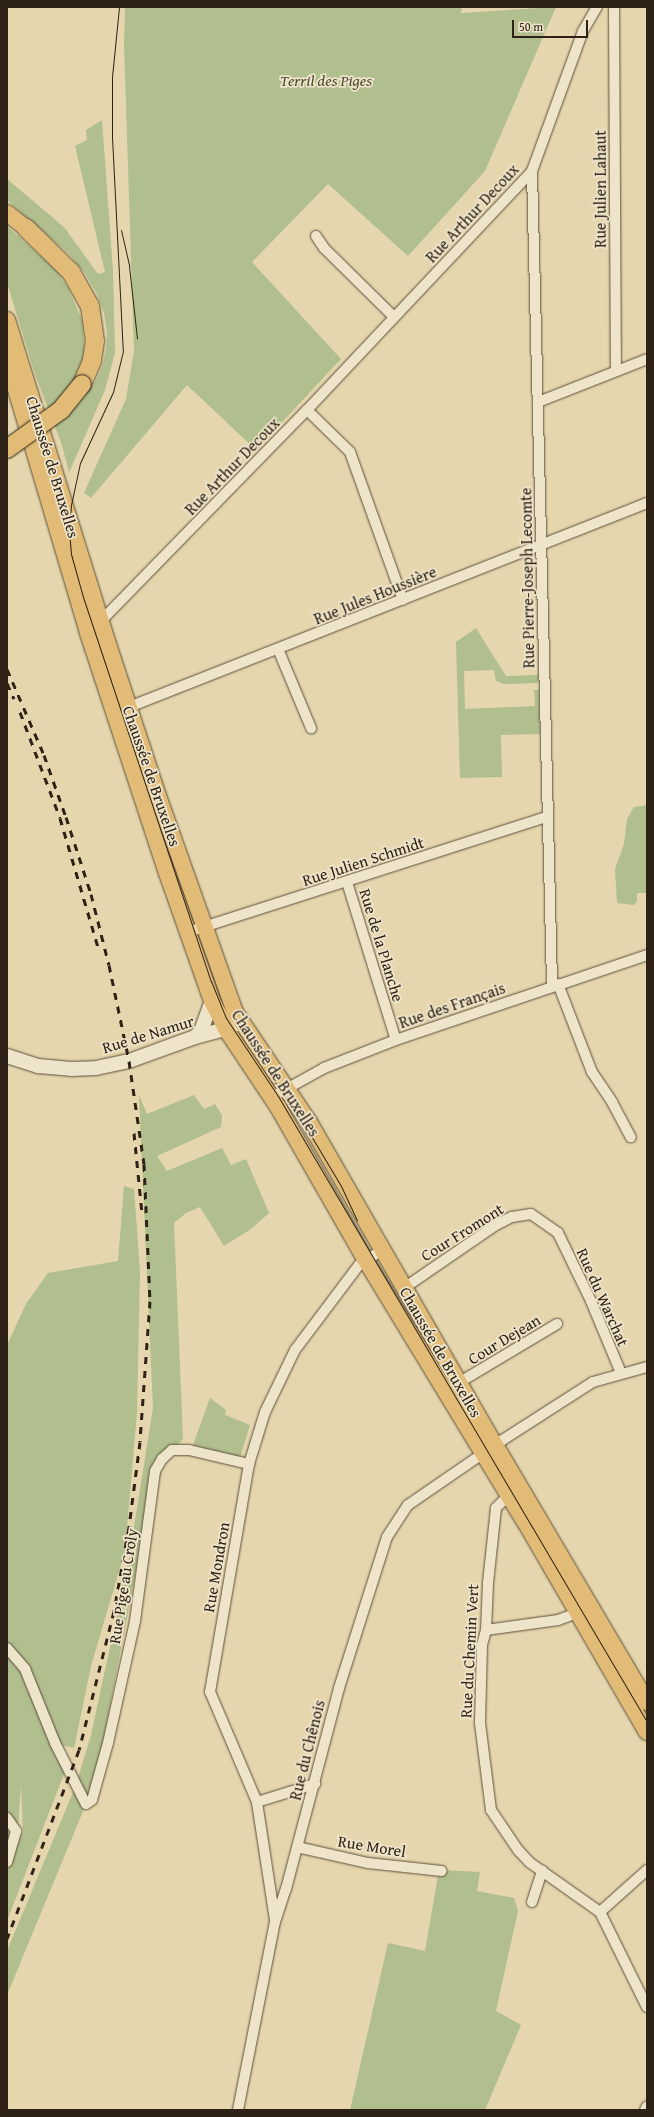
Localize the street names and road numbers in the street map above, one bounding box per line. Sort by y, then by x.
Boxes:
street label: Rue Julien Lahaut [590,130,610,248]
street label: Rue Arthur Decoux [421,160,523,266]
street label: Chaussée de Bruxelles [22,394,84,540]
street label: Rue Arthur Decoux [181,413,283,519]
street label: Rue Pierre-Joseph Lecomte [516,488,538,668]
street label: Rue Jules Houssière [311,562,439,628]
street label: Chaussée de Bruxelles [119,703,185,849]
street label: Rue Julien Schmidt [300,832,426,890]
street label: Rue de la Planche [356,886,408,1004]
street label: Rue des Français [396,978,508,1032]
street label: Chaussée de Bruxelles [228,1006,324,1140]
street label: Rue de Namur [100,1011,196,1057]
street label: Cour Fromont [417,1199,507,1265]
street label: Rue du Warchat [573,1245,633,1349]
street label: Chaussée de Bruxelles [396,1283,486,1421]
street label: Cour Dejean [464,1310,544,1368]
street label: Rue Mondron [199,1520,233,1614]
street label: Rue Pige au Croly [104,1527,142,1645]
street label: Rue du Chemin Vert [456,1584,482,1718]
street label: Rue du Chênois [285,1698,329,1802]
street label: Rue Morel [337,1831,407,1861]

